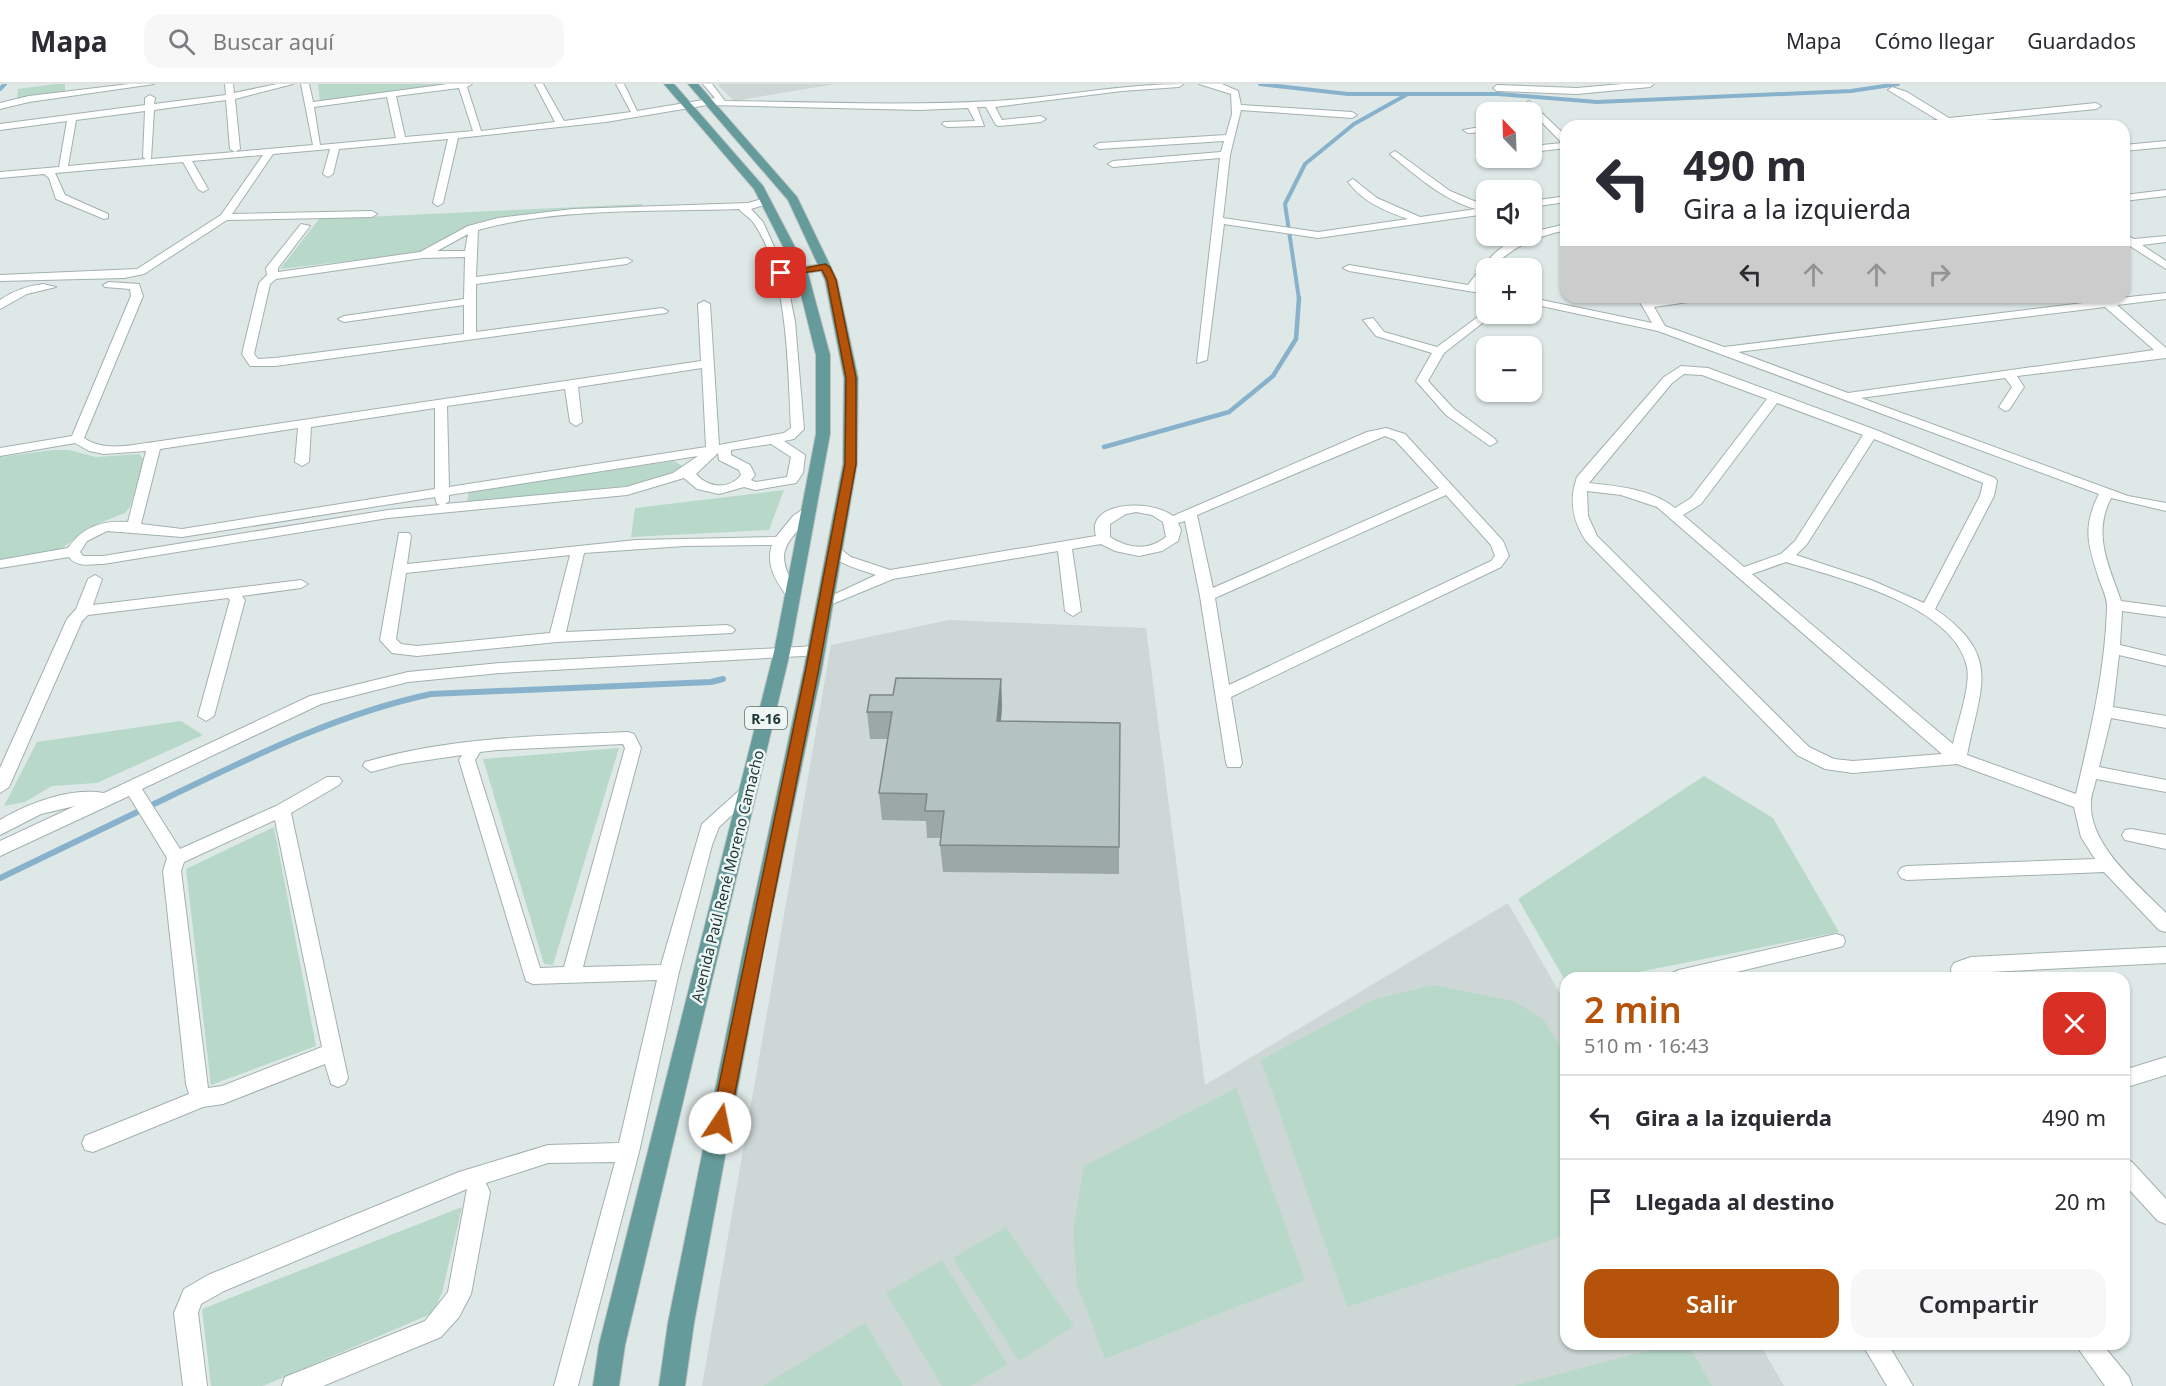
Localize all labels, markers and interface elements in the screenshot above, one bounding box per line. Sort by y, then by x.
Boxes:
search box [144,14,564,68]
text: Mapa [30,22,108,60]
icon: search [165,25,198,58]
text: Buscar aquí [213,26,334,56]
text: Mapa [1786,27,1841,55]
text: Cómo llegar [1874,27,1994,55]
text: Guardados [2027,27,2136,55]
north arrow [1476,102,1542,168]
map controls [1476,102,1542,402]
text: 490 m [1683,136,1807,193]
icon: left [1584,144,1662,222]
button: sound [1476,180,1542,246]
text: Gira a la izquierda [1683,190,1911,227]
pin [755,247,806,298]
icon: arrive [764,256,797,289]
button: + [1476,258,1542,324]
icon: left [1734,258,1767,291]
icon: ahead [1797,258,1830,291]
icon: ahead [1860,258,1893,291]
icon: right [1923,258,1956,291]
button: − [1476,336,1542,402]
road number: R-16 [745,707,787,729]
street label: Avenida Paúl René Moreno Camacho [686,748,768,1004]
text: 2 min [1584,985,1682,1034]
button: close [2043,992,2106,1055]
text: 510 m · 16:43 [1584,1032,1709,1059]
position arrow [688,1091,752,1155]
icon: left [1584,1101,1617,1134]
text: Gira a la izquierda [1635,1102,1832,1132]
text: 490 m [2042,1102,2106,1132]
icon: arrive [1584,1185,1617,1218]
text: Llegada al destino [1635,1186,1835,1216]
text: 20 m [2055,1186,2106,1216]
button: Salir [1584,1269,1839,1338]
button: Compartir [1851,1269,2106,1338]

